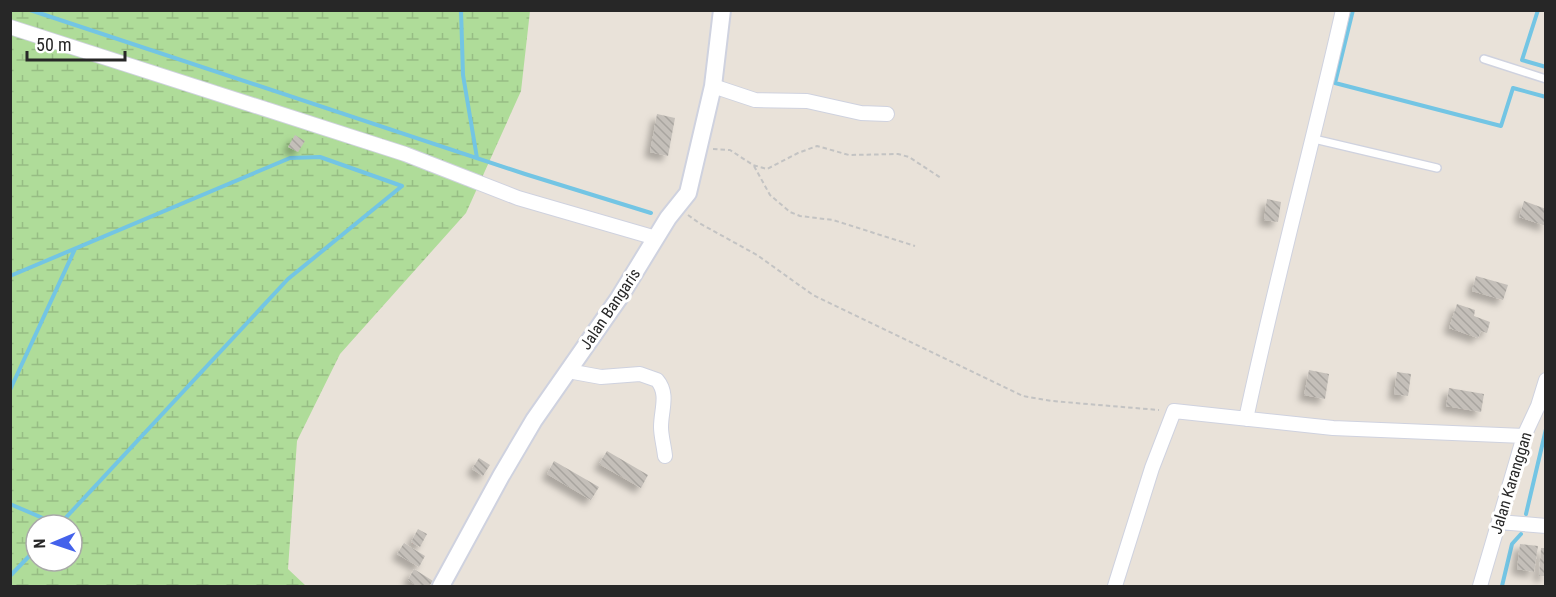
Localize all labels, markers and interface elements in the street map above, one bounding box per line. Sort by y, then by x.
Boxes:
scale bar [27,24,124,62]
text: 50 m [36,34,71,55]
street label: Jalan Bangaris [576,265,644,353]
street label: Jalan Karanggan [1486,430,1536,536]
north arrow [24,513,84,573]
text: N [30,538,49,549]

